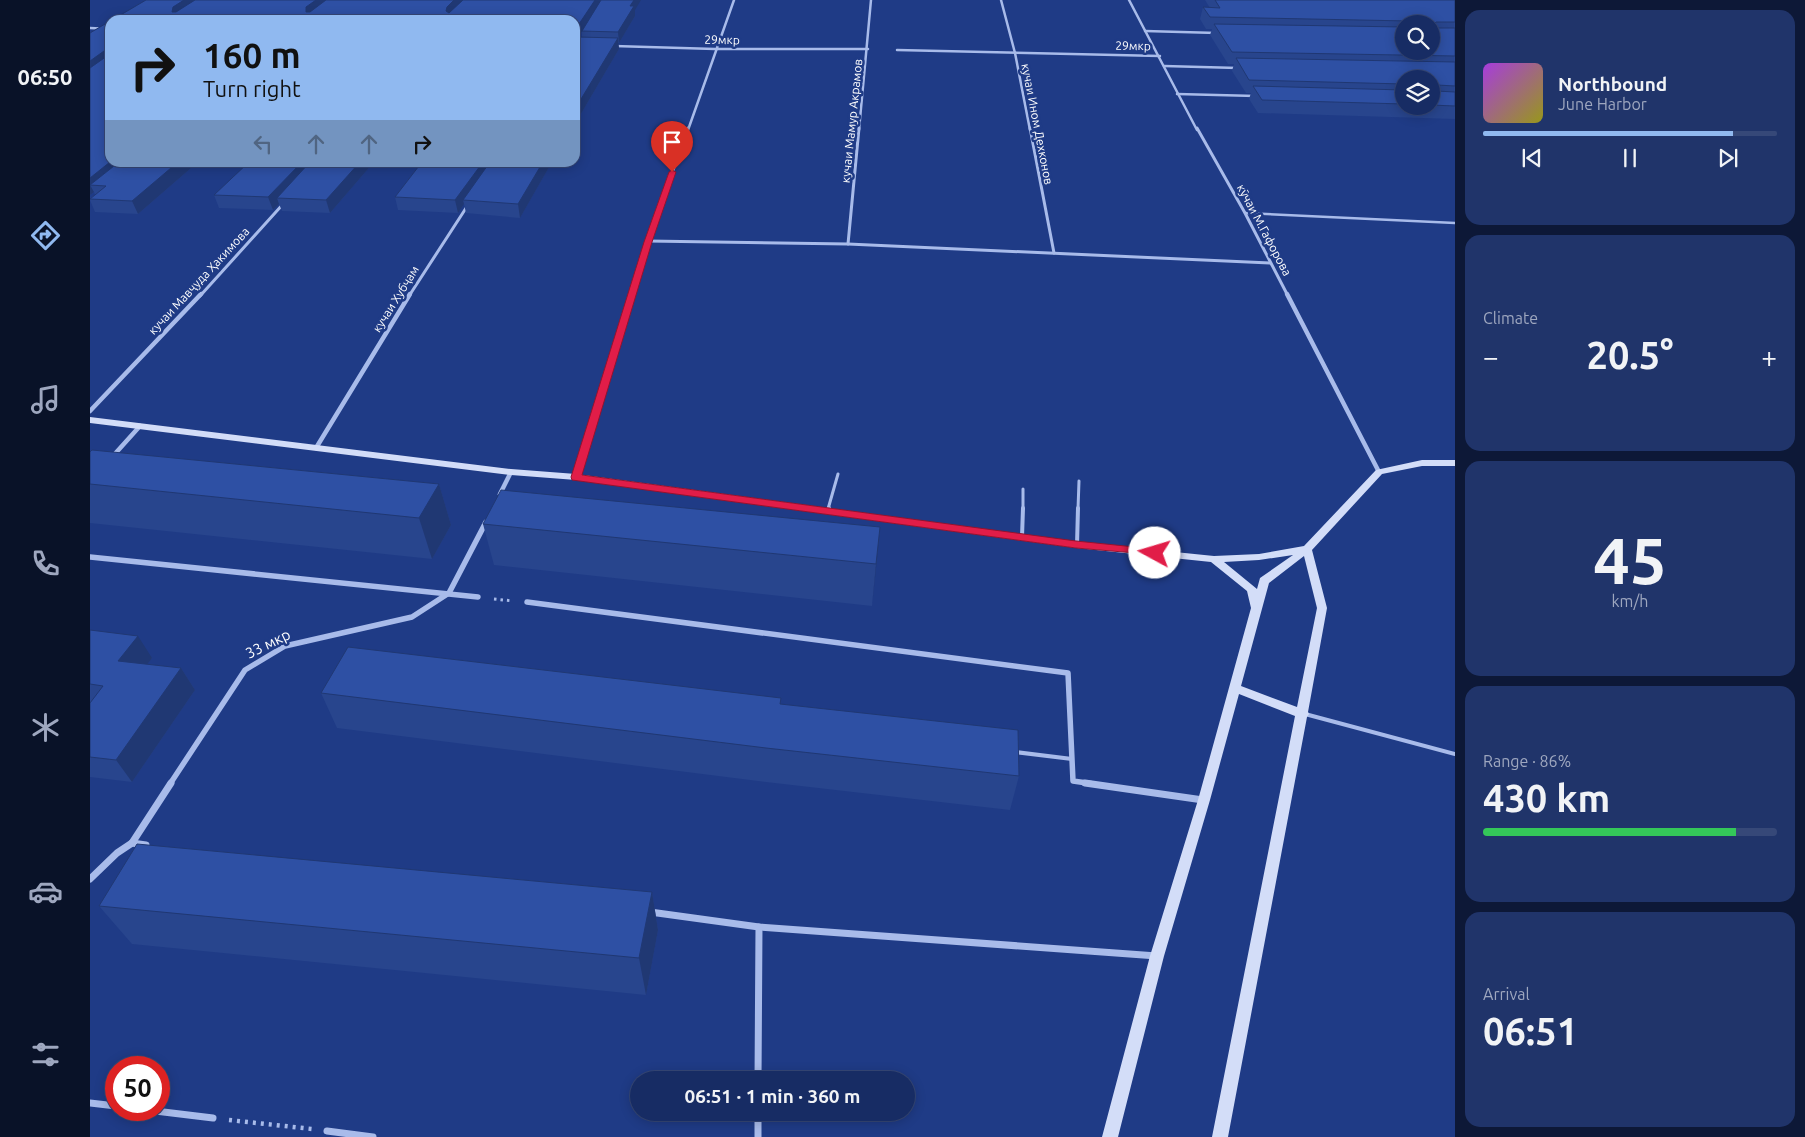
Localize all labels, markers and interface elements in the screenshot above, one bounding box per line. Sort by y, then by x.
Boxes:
map controls [1395,15,1440,115]
button: search [1395,15,1440,60]
street label: 29мкр [704,33,740,46]
icon: right [120,35,185,100]
text: 160 m [203,35,301,75]
street label: 29мкр [1115,39,1151,52]
street label: кучаи Мамур Акрамов [839,58,864,184]
street label: кучаи Ином Дехконов [1019,62,1056,186]
text: 06:50 [17,64,73,89]
button: layers [1395,70,1440,115]
text: Northbound [1558,73,1667,95]
text: Turn right [203,76,301,101]
text: June Harbor [1558,95,1647,113]
pin [651,121,693,172]
icon: arrive [658,128,686,156]
icon: left [249,130,277,158]
icon: ahead [302,130,330,158]
icon: ahead [355,130,383,158]
icon: right [408,130,436,158]
icon: previous [1518,144,1546,172]
icon: pause [1616,144,1644,172]
icon: next [1714,144,1742,172]
street label: кӯчаи М.Гафорова [1235,182,1294,278]
icon: directions [28,218,63,253]
street label: кучаи Мавҷуда Ҳакимова [146,225,252,337]
street label: кучаи Хубҷам [370,263,421,334]
text: Climate [1483,309,1538,327]
text: 20.5° [1586,334,1674,376]
text: − [1483,341,1499,372]
text: + [1761,341,1777,372]
icon: music [28,382,63,417]
text: 45 [1593,523,1667,596]
position arrow [1128,526,1180,578]
icon: phone [28,546,63,581]
text: km/h [1612,592,1648,610]
street label: 33 мкр [243,625,293,662]
icon: climate [28,710,63,745]
text: Range · 86% [1483,752,1571,770]
text: 430 km [1483,777,1610,819]
icon: car [28,874,63,909]
text: Arrival [1483,985,1530,1003]
text: 06:51 [1483,1010,1578,1052]
icon: filters [28,1037,63,1072]
speed limit sign: 50 [105,1056,170,1121]
text: 06:51 · 1 min · 360 m [685,1085,860,1107]

